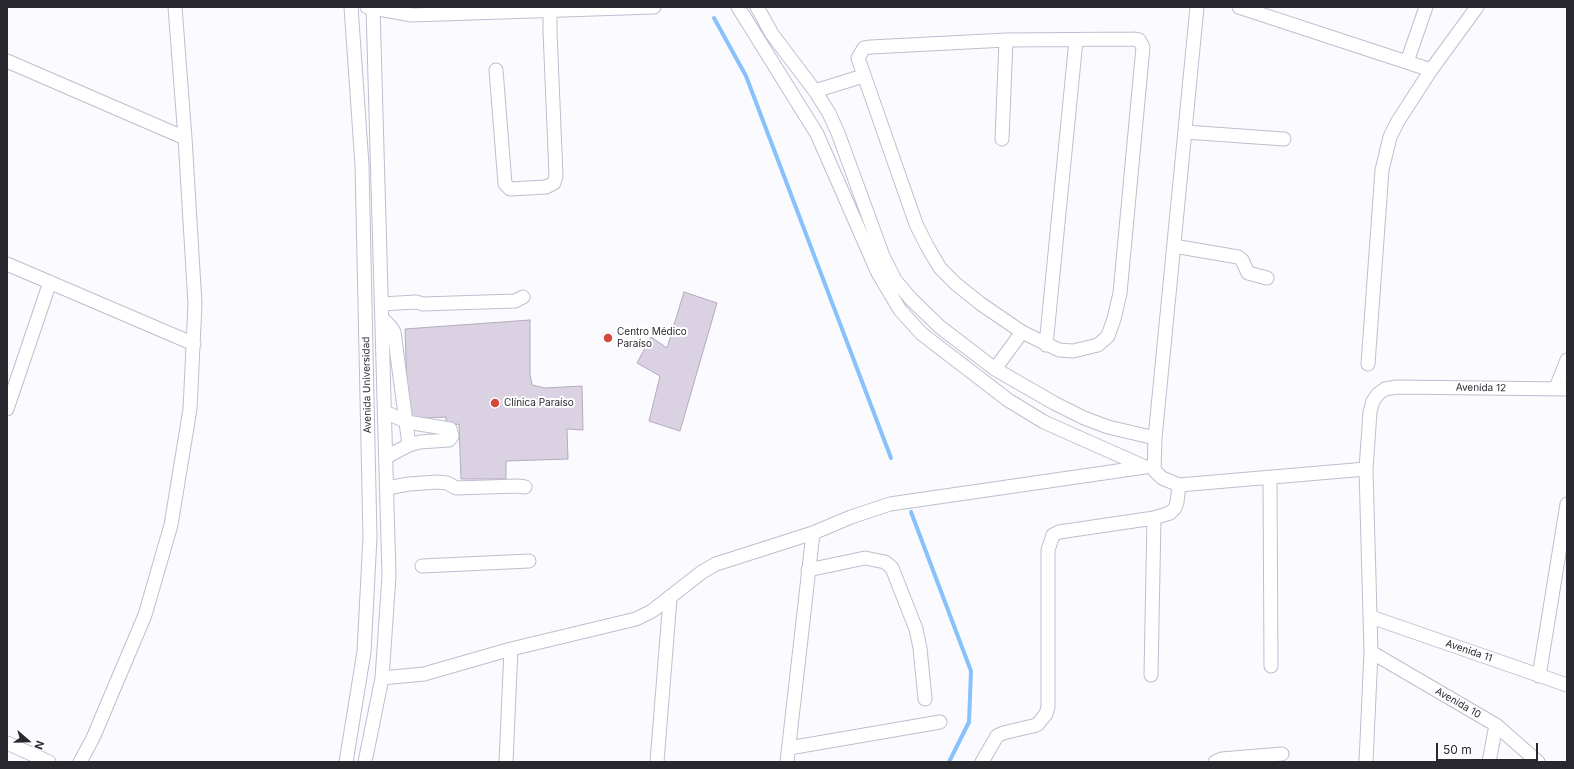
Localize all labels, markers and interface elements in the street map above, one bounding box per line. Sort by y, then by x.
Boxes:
place label: Centro Médico Paraíso [617,326,687,350]
marker: Centro Médico Paraíso [602,332,614,344]
street label: Avenida Universidad [360,337,374,433]
street label: Avenida 12 [1456,382,1506,394]
marker: Clínica Paraíso [489,397,501,409]
place label: Clínica Paraíso [504,397,574,409]
street label: Avenida 11 [1444,637,1494,665]
street label: Avenida 10 [1433,685,1483,721]
north arrow [8,721,48,761]
scale bar [1438,735,1540,761]
text: N [31,739,47,751]
text: 50 m [1443,742,1472,757]

